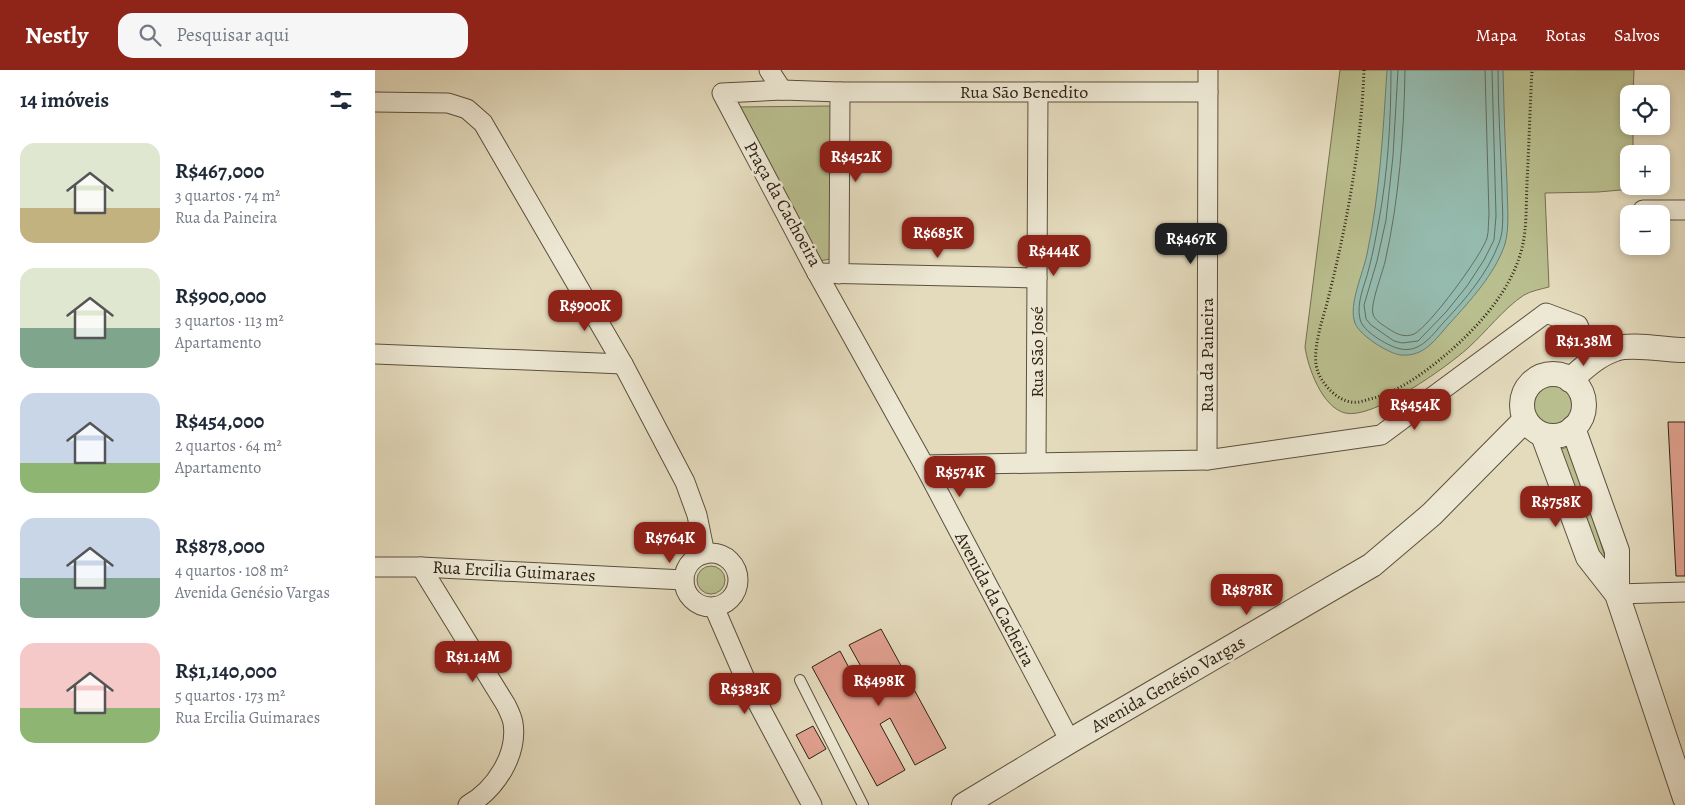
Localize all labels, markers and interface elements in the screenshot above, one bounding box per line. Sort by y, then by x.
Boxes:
search box [118,13,468,58]
text: Nestly [25,19,88,51]
icon: search [136,21,164,49]
text: Pesquisar aqui [176,22,289,48]
text: Mapa [1476,23,1517,47]
text: Rotas [1545,23,1586,47]
text: Salvos [1614,23,1660,47]
street label: Rua São Benedito [960,80,1088,104]
map controls [1620,85,1670,255]
button: locate [1620,85,1670,135]
text: 14 imóveis [20,86,109,114]
icon: filters [327,86,355,114]
street label: Praça da Cachoeira [739,137,828,272]
pin: R$452K [815,140,897,183]
button: + [1620,145,1670,195]
text: R$452K [831,146,881,168]
text: R$467,000 [175,157,264,185]
icon: home [60,163,120,223]
text: 3 quartos · 74 m² [175,185,280,207]
button: − [1620,205,1670,255]
text: Rua da Paineira [175,207,277,229]
pin: R$685K [897,216,979,259]
text: R$685K [913,222,963,244]
pin: R$467K [1150,222,1232,265]
text: R$467K [1166,228,1216,250]
pin: R$444K [1013,234,1095,277]
text: R$444K [1029,240,1079,262]
text: R$900,000 [175,282,266,310]
icon: home [60,288,120,348]
pin: R$900K [544,290,626,332]
text: R$900K [559,295,611,317]
street label: Rua da Paineira [1195,297,1219,412]
street label: Rua São José [1025,306,1049,398]
text: 3 quartos · 113 m² [175,310,284,332]
pin: R$1.38M [1538,324,1630,367]
text: R$1.38M [1556,330,1612,352]
text: Apartamento [175,332,261,354]
pin: R$454K [1374,388,1456,431]
text: R$454K [1390,394,1440,416]
text: R$454,000 [175,407,264,435]
icon: home [60,413,120,473]
text: 2 quartos · 64 m² [175,435,282,457]
pin: R$574K [919,456,1001,498]
text: Apartamento [175,457,261,479]
text: R$574K [935,461,985,483]
pin: R$758K [1515,486,1597,528]
text: R$758K [1531,491,1581,513]
pin: R$764K [629,522,711,564]
text: R$764K [645,527,695,549]
street label: Avenida da Cacheira [949,527,1041,671]
text: R$878,000 [175,532,265,560]
icon: home [60,538,120,598]
street label: Rua Ercilia Guimaraes [432,555,596,587]
text: 4 quartos · 108 m² [175,560,289,582]
pin: R$878K [1206,574,1288,616]
text: R$878K [1222,579,1272,601]
text: Avenida Genésio Vargas [175,582,330,604]
street label: Avenida Genésio Vargas [1086,630,1249,738]
pin: R$1.14M [427,640,519,683]
text: R$1.14M [446,646,500,668]
text: R$1,140,000 [175,657,277,685]
icon: home [60,663,120,723]
pin: R$498K [838,664,920,707]
text: R$498K [854,670,904,692]
pin: R$383K [704,672,786,715]
text: R$383K [720,678,770,700]
text: 5 quartos · 173 m² [175,685,285,707]
text: Rua Ercilia Guimaraes [175,707,320,729]

